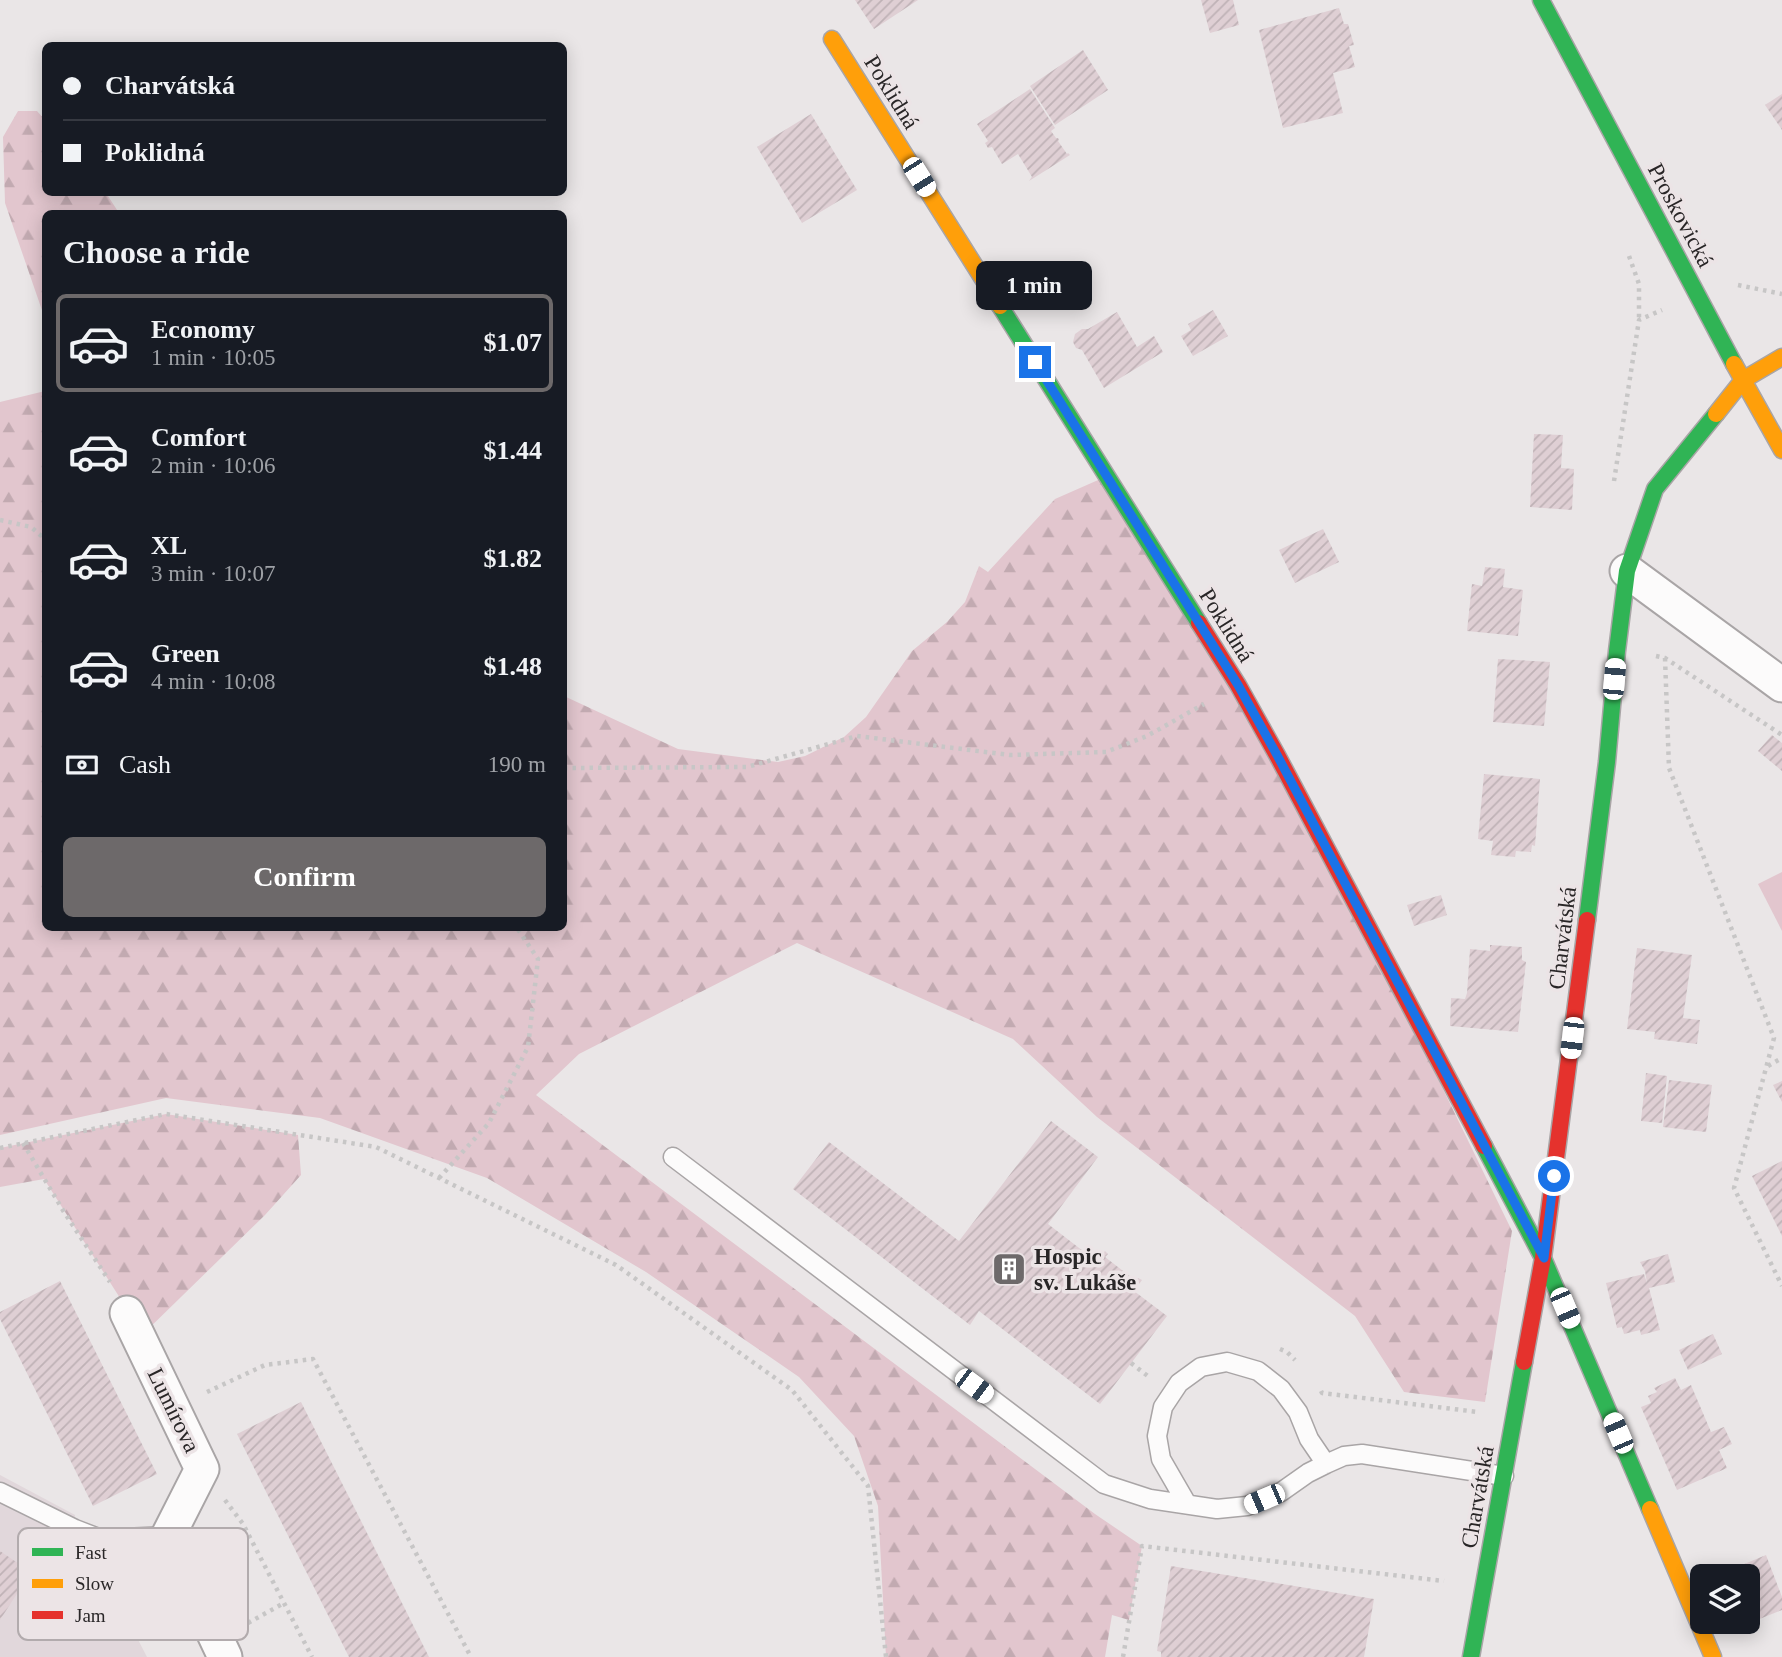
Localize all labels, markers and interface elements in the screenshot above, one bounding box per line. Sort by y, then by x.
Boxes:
street label: Poklidná [859,51,924,134]
text: Charvátská [105,71,235,100]
text: Poklidná [105,138,205,167]
car [899,154,940,200]
street label: Proskovická [1643,159,1718,271]
text: Choose a ride [63,234,250,270]
callout: 1 min [977,260,1093,310]
text: 1 min [1006,273,1062,298]
icon: car [67,312,130,375]
text: Economy [151,315,255,344]
text: $1.07 [484,328,542,357]
text: 1 min · 10:05 [151,345,276,370]
route end [1019,346,1051,378]
icon: car [67,420,130,483]
text: Comfort [151,423,246,452]
text: $1.44 [484,436,542,465]
text: 2 min · 10:06 [151,453,276,478]
icon: car [67,528,130,591]
text: XL [151,531,187,560]
text: $1.82 [484,544,542,573]
text: 3 min · 10:07 [151,561,276,586]
street label: Poklidná [1194,584,1259,667]
icon: car [67,636,130,699]
text: Green [151,639,220,668]
text: $1.48 [484,652,542,681]
car [1602,657,1627,701]
text: 4 min · 10:08 [151,669,276,694]
icon: cash [63,746,101,784]
text: Cash [119,750,171,779]
text: 190 m [488,752,546,777]
button: Confirm [63,837,546,917]
street label: Charvátská [1544,885,1581,991]
car [1560,1016,1585,1060]
route start [1538,1160,1570,1192]
place label: Hospic sv. Lukáše [1034,1244,1136,1295]
building icon: Hospic sv. Lukáše [990,1250,1028,1288]
car [1548,1285,1583,1331]
street label: Lumírova [142,1364,205,1456]
car [951,1365,998,1407]
car [1601,1410,1636,1456]
street label: Charvátská [1456,1444,1499,1550]
car [1241,1481,1288,1517]
legend [18,1528,248,1640]
text: Fast [75,1542,107,1563]
map controls [1690,1564,1760,1634]
button: layers [1690,1564,1760,1634]
text: Slow [75,1573,114,1594]
text: Jam [75,1605,106,1626]

